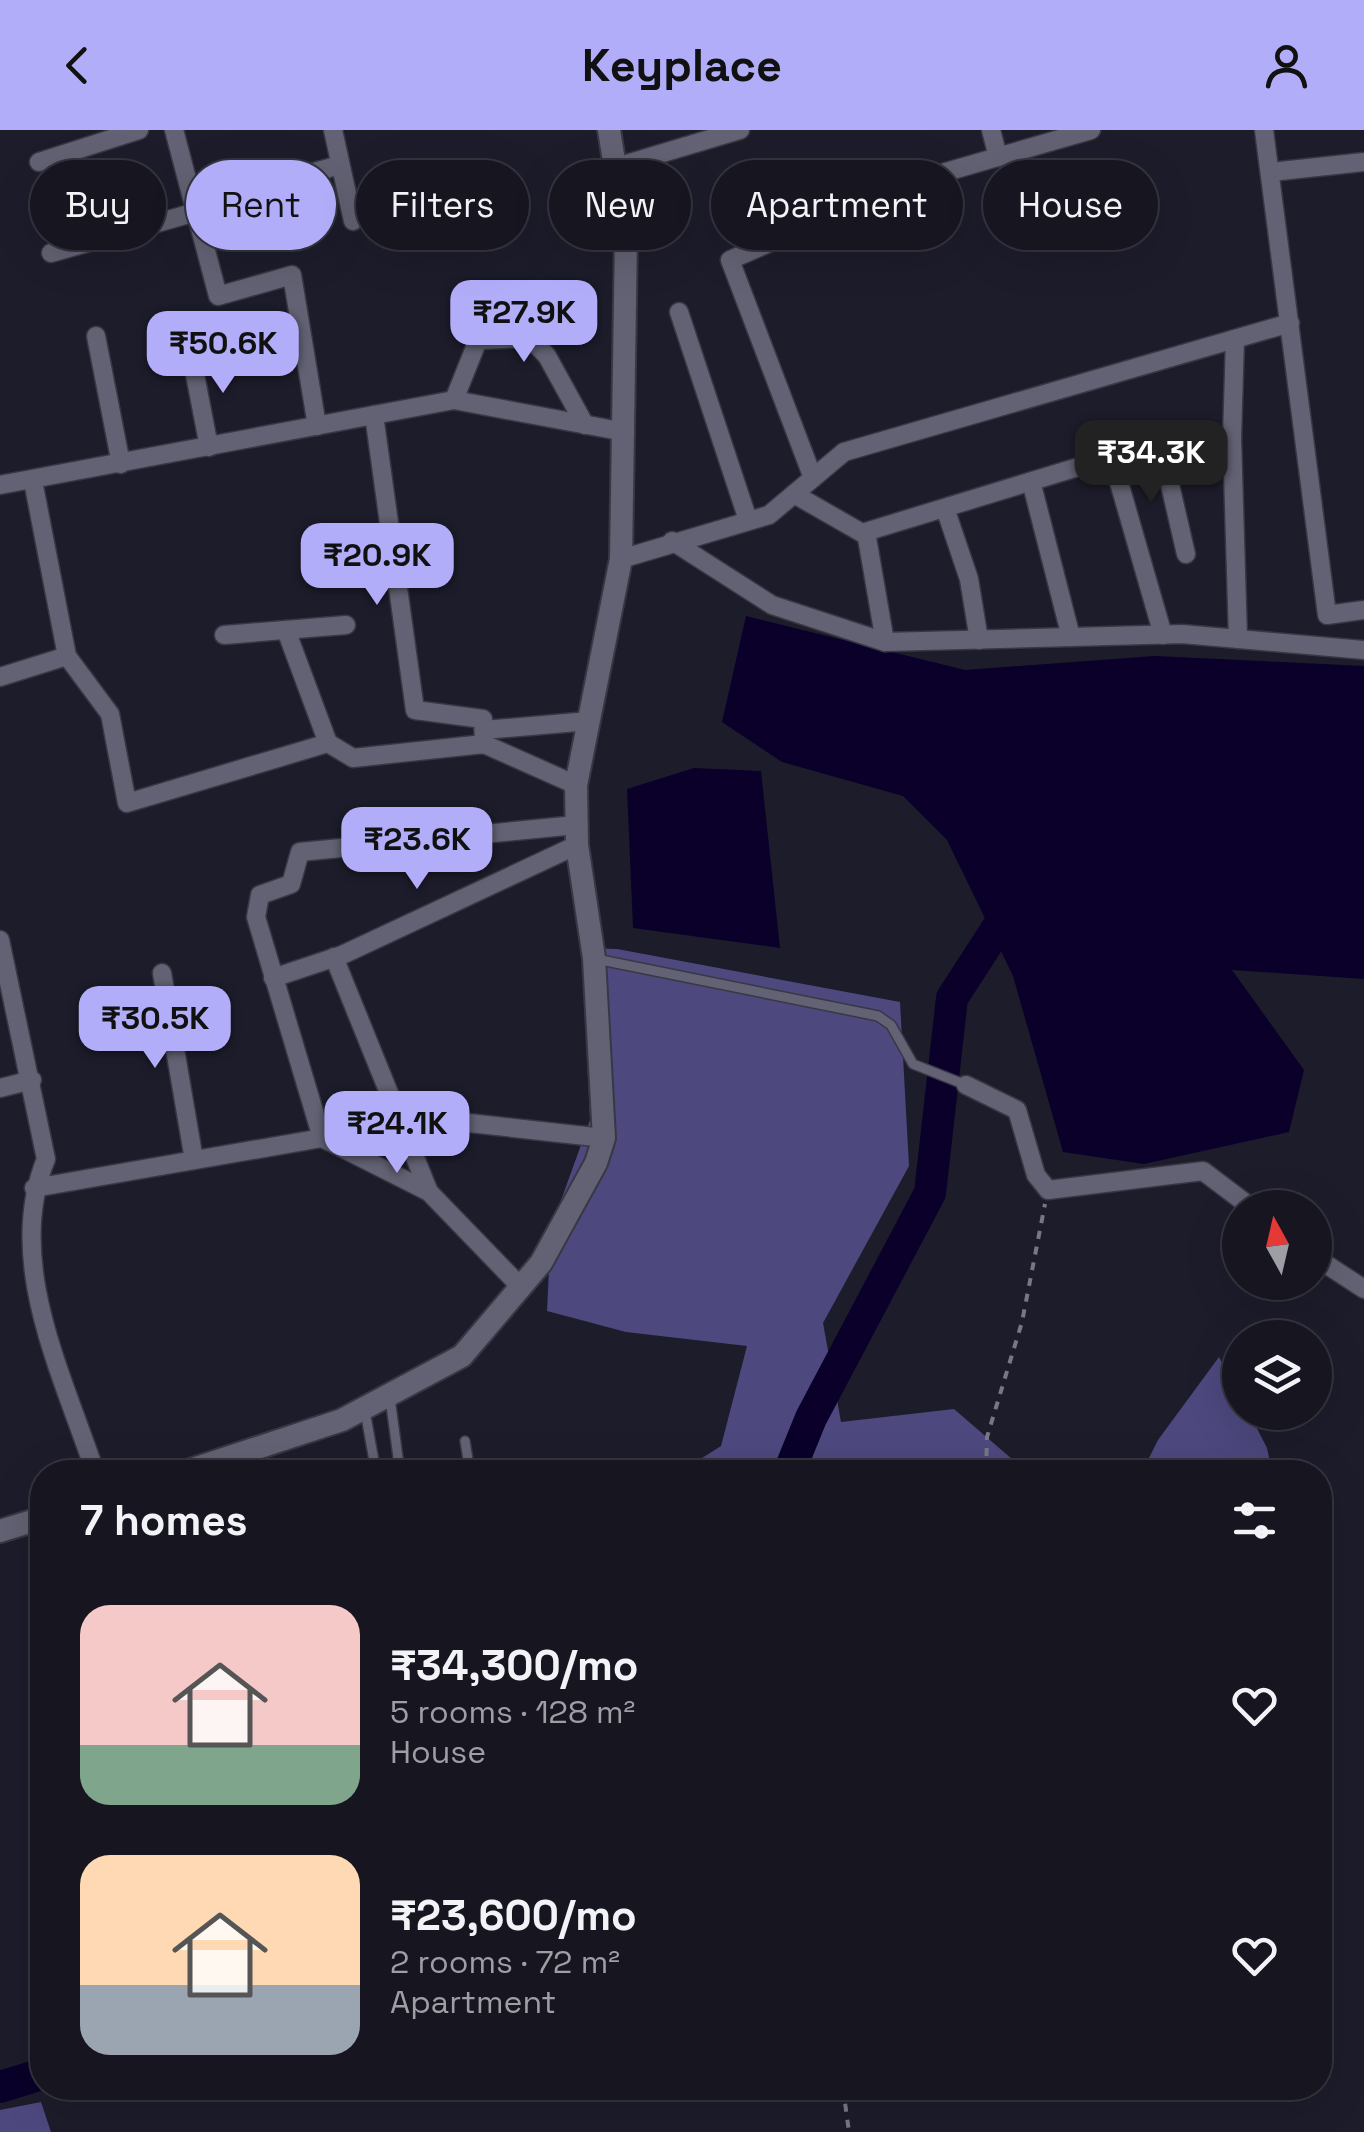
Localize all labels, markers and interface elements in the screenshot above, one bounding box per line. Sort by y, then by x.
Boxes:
text: Keyplace [582,37,782,94]
icon: back [50,38,105,93]
icon: person [1259,38,1314,93]
chip: Buy [30,160,166,250]
chip: Rent [186,160,336,250]
chip: Filters [356,160,529,250]
chip: New [549,160,691,250]
chip: Apartment [711,160,963,250]
chip: House [983,160,1158,250]
pin: ₹27.9K [443,280,605,365]
text: ₹27.9K [472,292,576,332]
pin: ₹50.6K [142,311,304,396]
text: ₹50.6K [169,323,277,363]
pin: ₹34.3K [1070,420,1232,505]
text: ₹34.3K [1097,432,1205,472]
pin: ₹20.9K [296,523,458,608]
text: ₹20.9K [323,535,431,575]
pin: ₹23.6K [336,807,498,892]
text: ₹23.6K [363,819,471,859]
pin: ₹30.5K [74,986,236,1071]
text: ₹30.5K [101,998,209,1038]
pin: ₹24.1K [316,1091,478,1176]
text: ₹24.1K [346,1103,448,1143]
north arrow [1222,1190,1332,1300]
map controls [1222,1190,1332,1430]
button: layers [1222,1320,1332,1430]
icon: filters [1227,1493,1282,1548]
text: 7 homes [80,1494,248,1547]
text: ₹34,300/mo [390,1639,639,1692]
icon: home [160,1645,280,1765]
icon: heart [1227,1678,1282,1733]
text: 5 rooms · 128 m² [390,1692,635,1732]
text: House [390,1732,486,1772]
text: ₹23,600/mo [390,1889,637,1942]
icon: home [160,1895,280,2015]
icon: heart [1227,1928,1282,1983]
text: 2 rooms · 72 m² [390,1942,620,1982]
text: Apartment [390,1982,556,2022]

